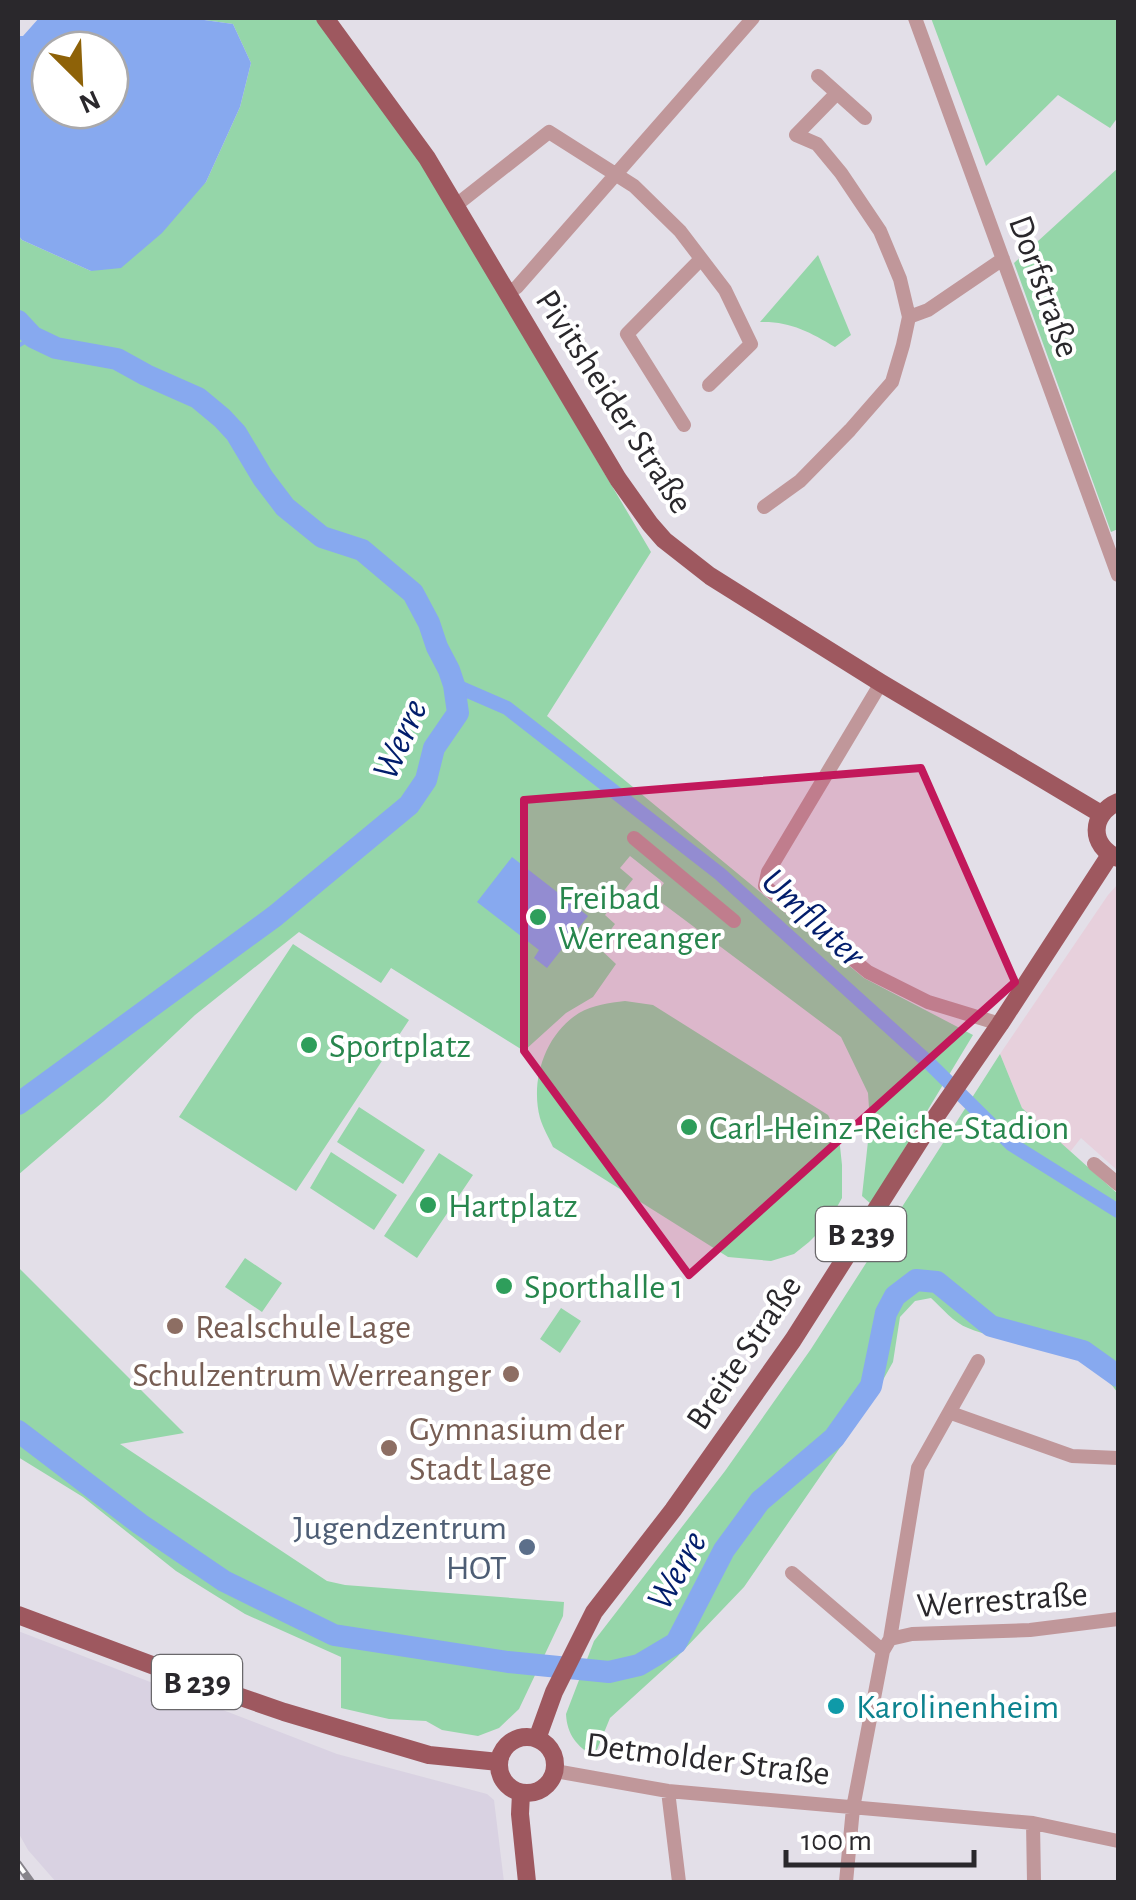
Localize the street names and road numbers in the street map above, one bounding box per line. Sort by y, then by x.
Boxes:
street label: Dorfstraße [1002,211,1085,362]
street label: Pivitsheider Straße [529,284,699,520]
road number: B 239 [816,1207,906,1261]
street label: Breite Straße [680,1270,808,1436]
street label: Werrestraße [915,1577,1089,1624]
road number: B 239 [152,1655,242,1709]
street label: Detmolder Straße [584,1727,832,1792]

